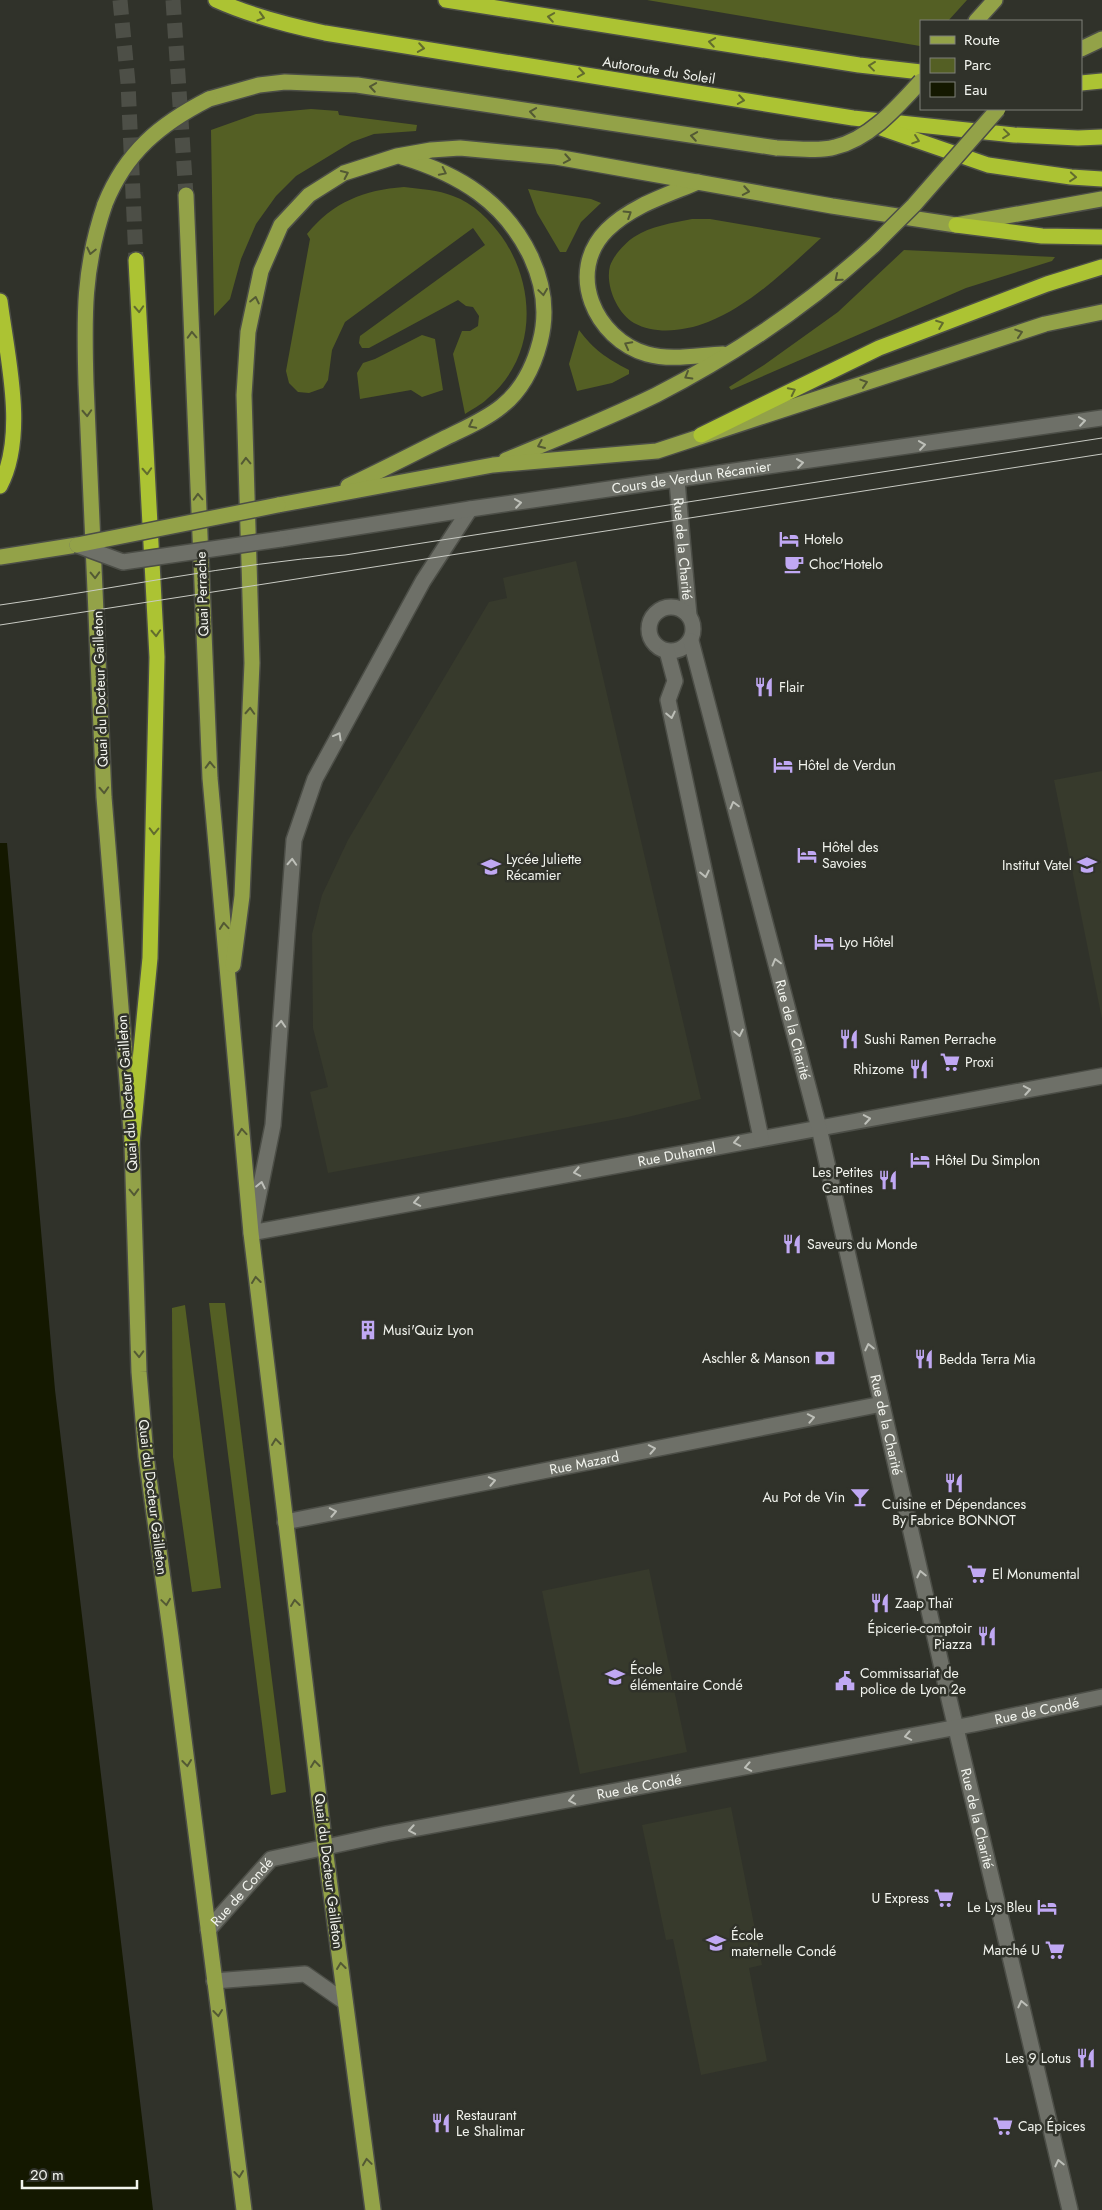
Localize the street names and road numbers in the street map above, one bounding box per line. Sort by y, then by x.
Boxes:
street label: Autoroute du Soleil [601,51,717,89]
street label: Cours de Verdun Récamier [610,456,773,498]
street label: Rue de la Charité [669,497,698,601]
street label: Quai Perrache [191,551,213,637]
street label: Quai du Docteur Gailleton [87,610,113,768]
street label: Rue de la Charité [770,977,816,1082]
street label: Quai du Docteur Gailleton [112,1014,142,1172]
street label: Rue Duhamel [636,1137,717,1171]
street label: Rue de la Charité [865,1372,908,1477]
street label: Quai du Docteur Gailleton [134,1418,172,1576]
street label: Rue Mazard [548,1446,621,1480]
street label: Rue de Condé [993,1692,1081,1729]
street label: Rue de la Charité [956,1766,999,1871]
street label: Rue de Condé [595,1769,683,1804]
street label: Quai du Docteur Gailleton [310,1792,348,1950]
street label: Rue de Condé [206,1853,278,1931]

